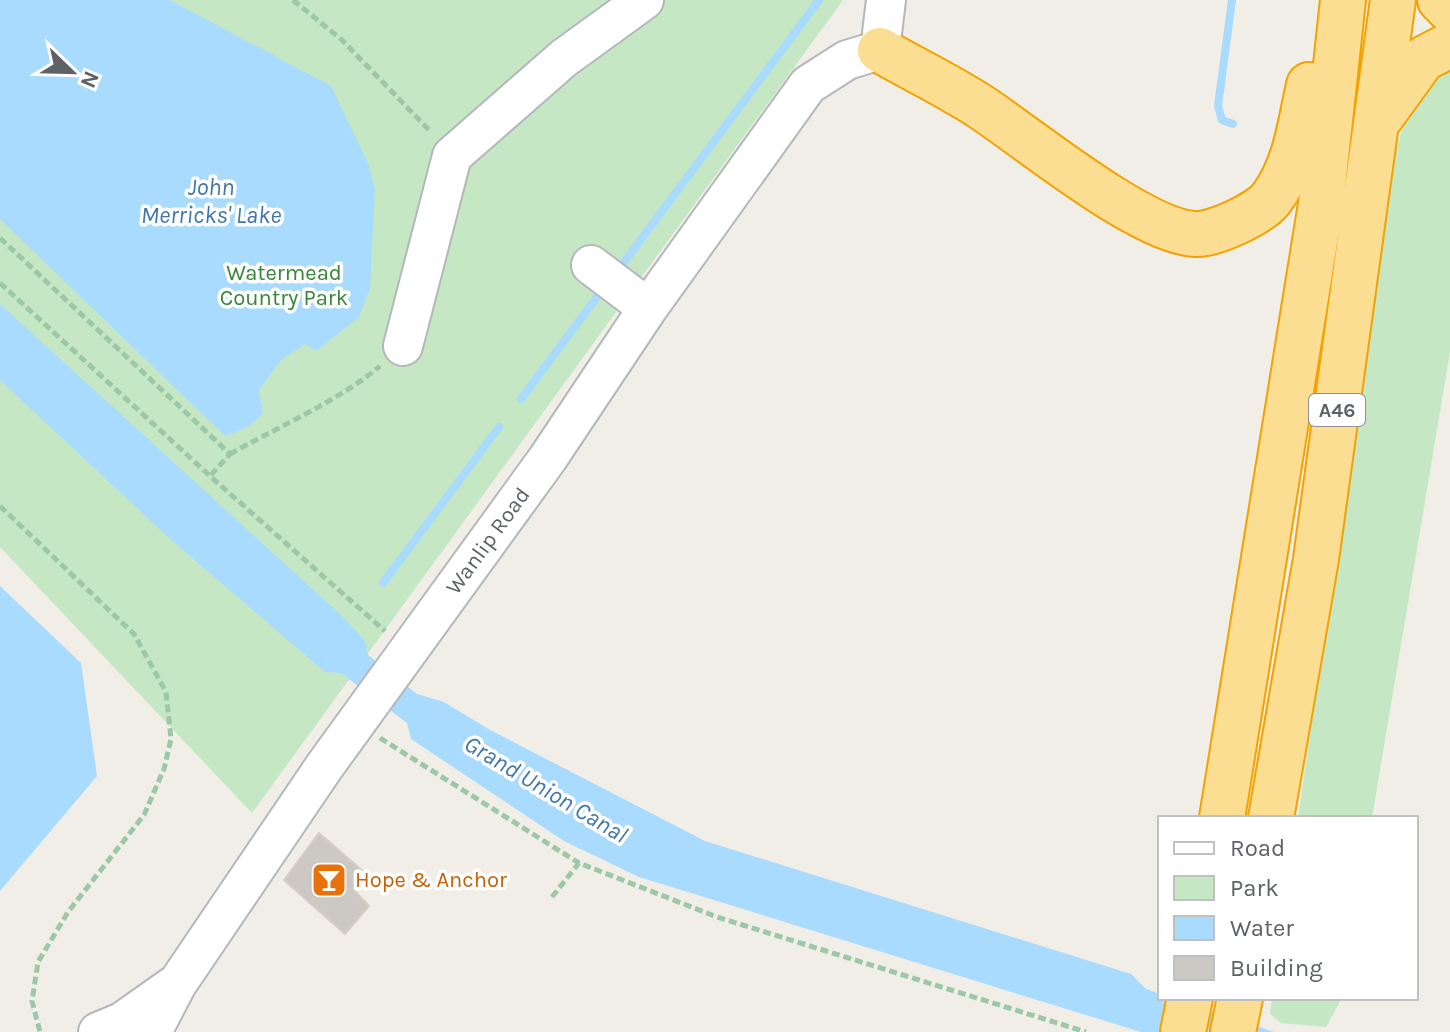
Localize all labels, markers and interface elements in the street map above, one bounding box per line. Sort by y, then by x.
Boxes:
north arrow [32,32,112,112]
text: N [74,67,105,92]
water label: John Merricks' Lake [141,173,281,229]
park label: Watermead Country Park [220,260,348,311]
road number: A46 [1309,394,1365,426]
street label: Wanlip Road [441,482,535,600]
water label: Grand Union Canal [459,729,633,849]
legend [1158,816,1418,1000]
text: Road [1230,834,1285,862]
bar icon: Hope & Anchor [310,861,348,899]
place label: Hope & Anchor [355,867,507,893]
text: Park [1230,874,1279,902]
text: Water [1230,914,1294,942]
text: Building [1230,954,1323,982]

